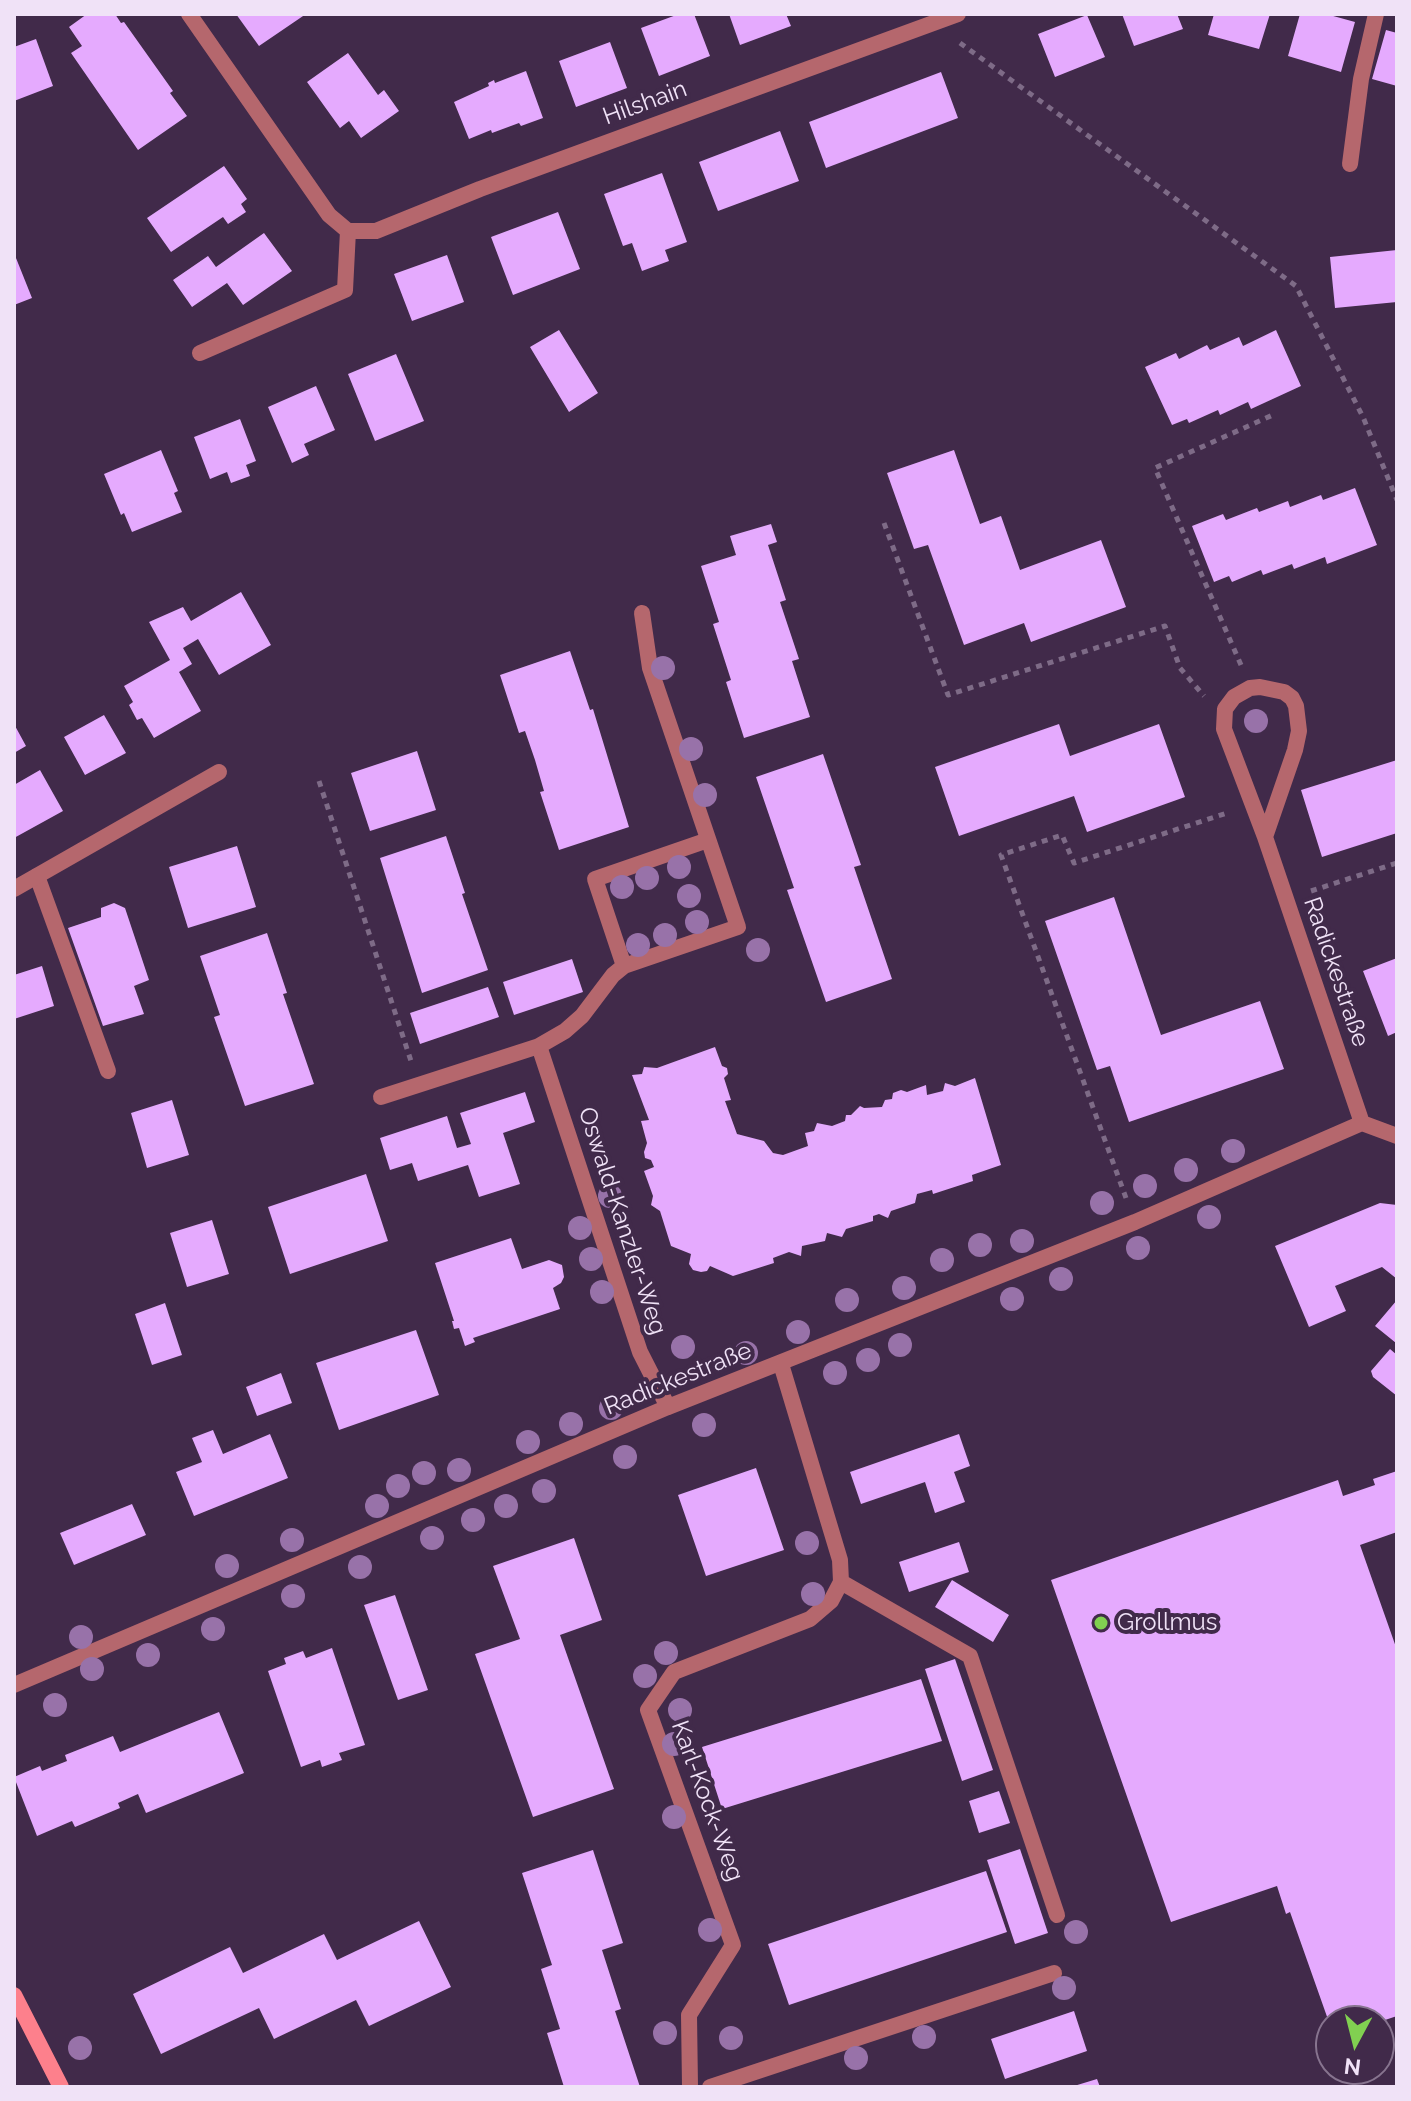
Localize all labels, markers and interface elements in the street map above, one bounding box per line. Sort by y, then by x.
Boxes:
street label: Hilshain [599,75,691,131]
street label: Radickestraße [1297,893,1375,1051]
street label: Oswald-Kanzler-Weg [572,1104,672,1338]
street label: Radickestraße [600,1336,756,1422]
place label: Grollmus [1117,1609,1217,1637]
marker: Grollmus [1092,1614,1110,1632]
street label: Karl-Kock-Weg [665,1717,749,1885]
north arrow [1315,2005,1395,2085]
text: N [1342,2053,1362,2081]

